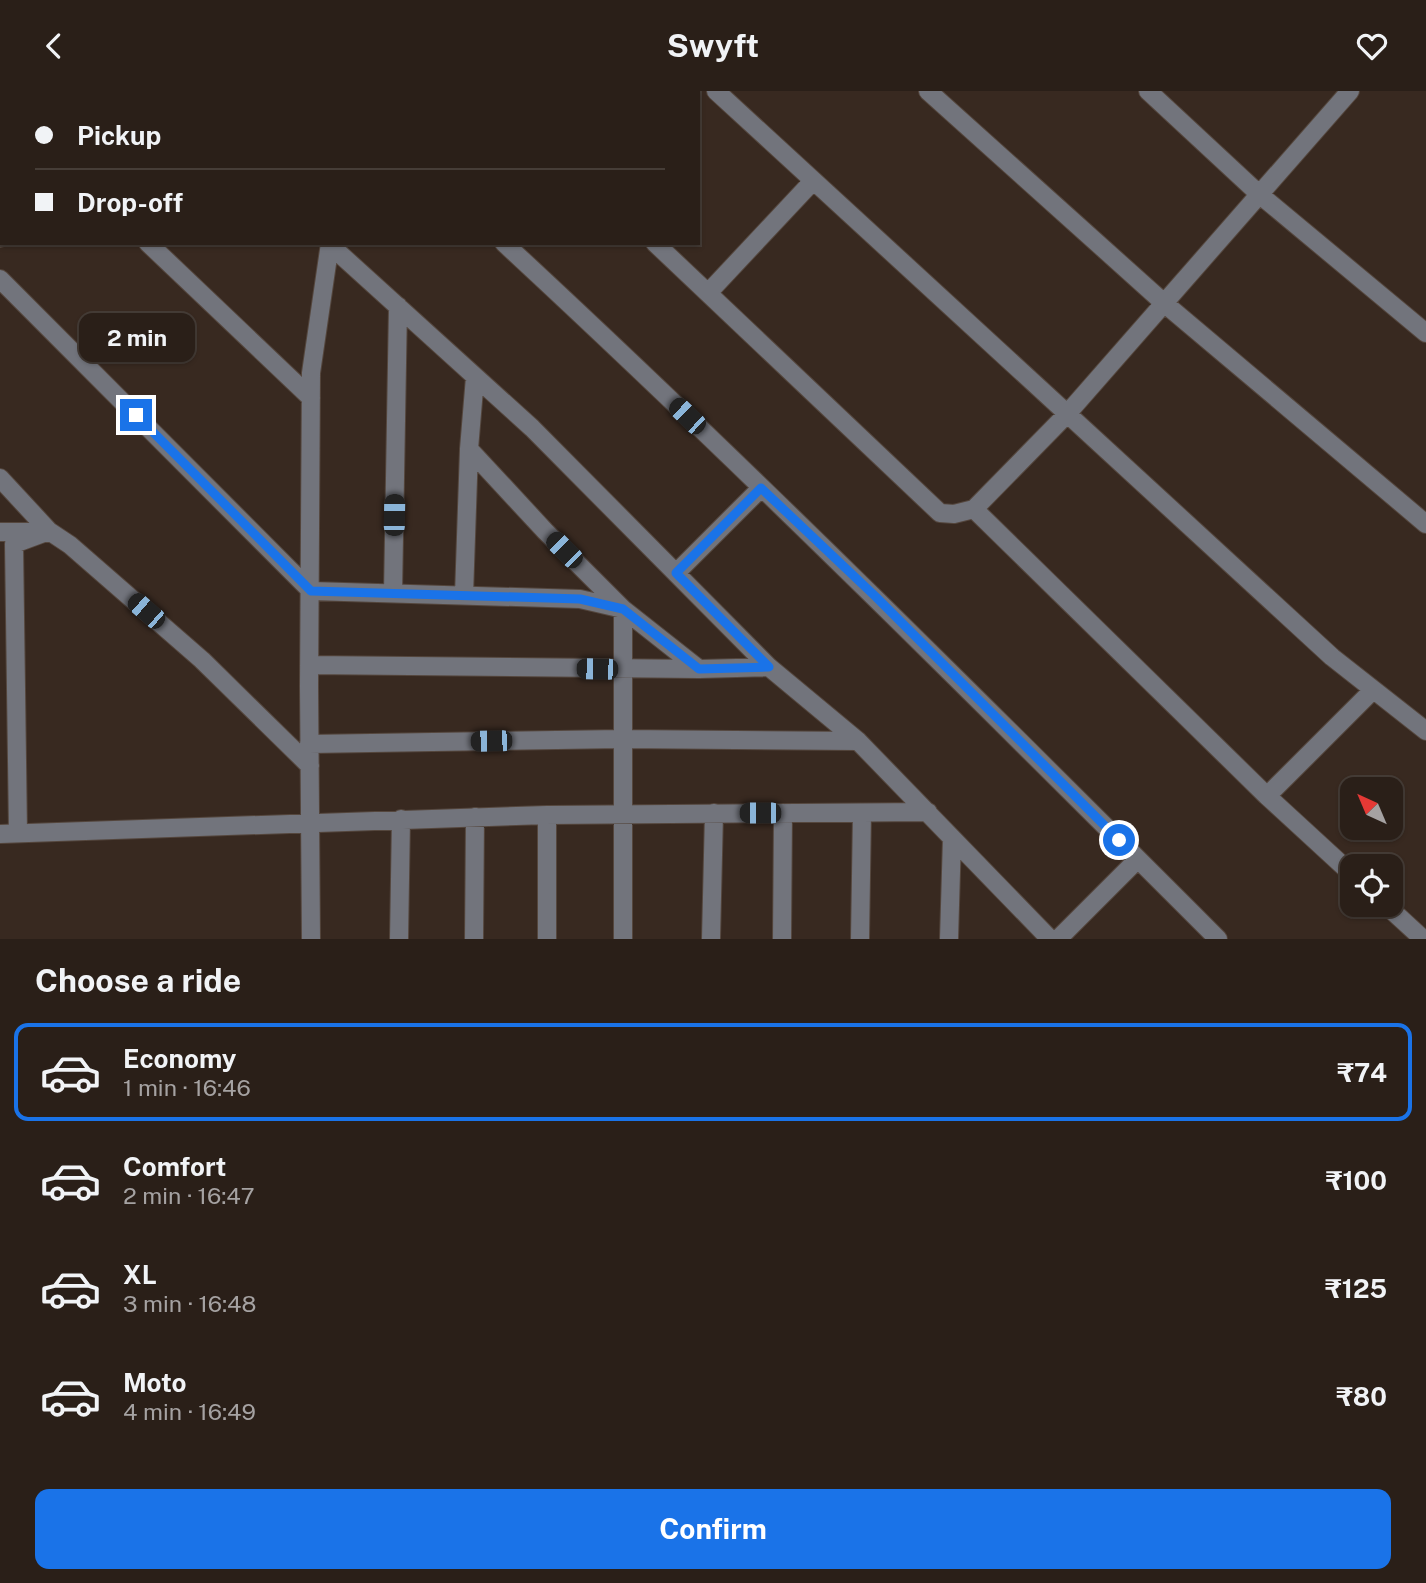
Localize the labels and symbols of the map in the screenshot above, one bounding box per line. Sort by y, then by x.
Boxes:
callout: 2 min [78,313,194,363]
car [665,394,710,438]
route end [120,399,152,431]
car [384,494,405,536]
car [542,528,587,572]
car [124,589,169,633]
car [576,658,619,680]
car [470,730,513,752]
north arrow [1340,777,1404,840]
car [740,803,782,824]
route start [1103,824,1135,856]

